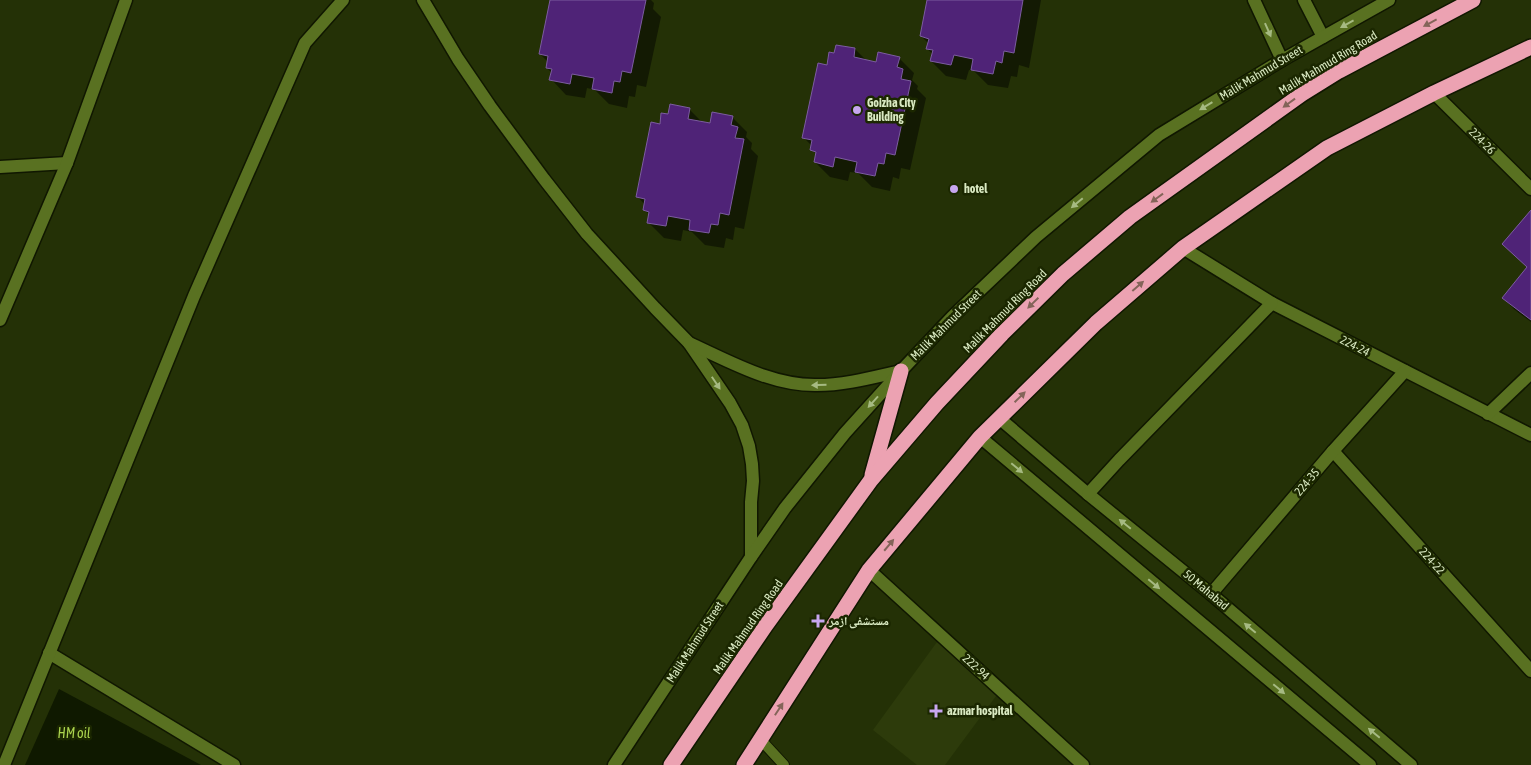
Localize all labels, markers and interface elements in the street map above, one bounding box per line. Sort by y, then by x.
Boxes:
one-way arrow [1422,19,1437,27]
one-way arrow [1339,20,1354,28]
one-way arrow [1264,23,1272,37]
street label: Malik Mahmud Ring Road [1276,28,1380,98]
street label: Malik Mahmud Street [1217,43,1305,103]
place label: Goizha City Building [867,96,916,124]
one-way arrow [1282,98,1295,108]
one-way arrow [1200,101,1213,110]
marker: Goizha City Building [851,104,863,116]
street label: 224-26 [1466,125,1498,157]
place label: hotel [964,182,988,196]
marker: hotel [948,183,960,195]
one-way arrow [1150,193,1164,203]
one-way arrow [1070,198,1083,209]
street label: Malik Mahmud Ring Road [960,266,1050,356]
one-way arrow [1132,281,1145,292]
street label: Malik Mahmud Street [908,286,985,363]
one-way arrow [1027,297,1039,309]
street label: 224-24 [1338,333,1372,359]
one-way arrow [712,376,721,390]
one-way arrow [810,381,826,389]
one-way arrow [1014,391,1026,403]
one-way arrow [867,396,879,408]
one-way arrow [1010,463,1023,474]
street label: 224-35 [1292,466,1322,498]
one-way arrow [1119,519,1132,530]
one-way arrow [884,539,895,552]
street label: 224-22 [1416,545,1448,577]
street label: 50 Mahabad [1180,567,1232,613]
street label: Malik Mahmud Ring Road [710,577,786,677]
one-way arrow [1148,579,1161,590]
street label: Malik Mahmud Street [664,598,727,685]
marker: مستشفى ازمر [811,614,825,628]
place label: مستشفى ازمر [828,614,889,629]
one-way arrow [1244,623,1256,634]
street label: 222-94 [960,651,993,683]
one-way arrow [1272,683,1285,694]
one-way arrow [775,703,784,716]
marker: azmar hospital [929,704,943,718]
place label: azmar hospital [947,704,1013,718]
water label: HM oil [58,725,91,741]
one-way arrow [1367,728,1380,739]

